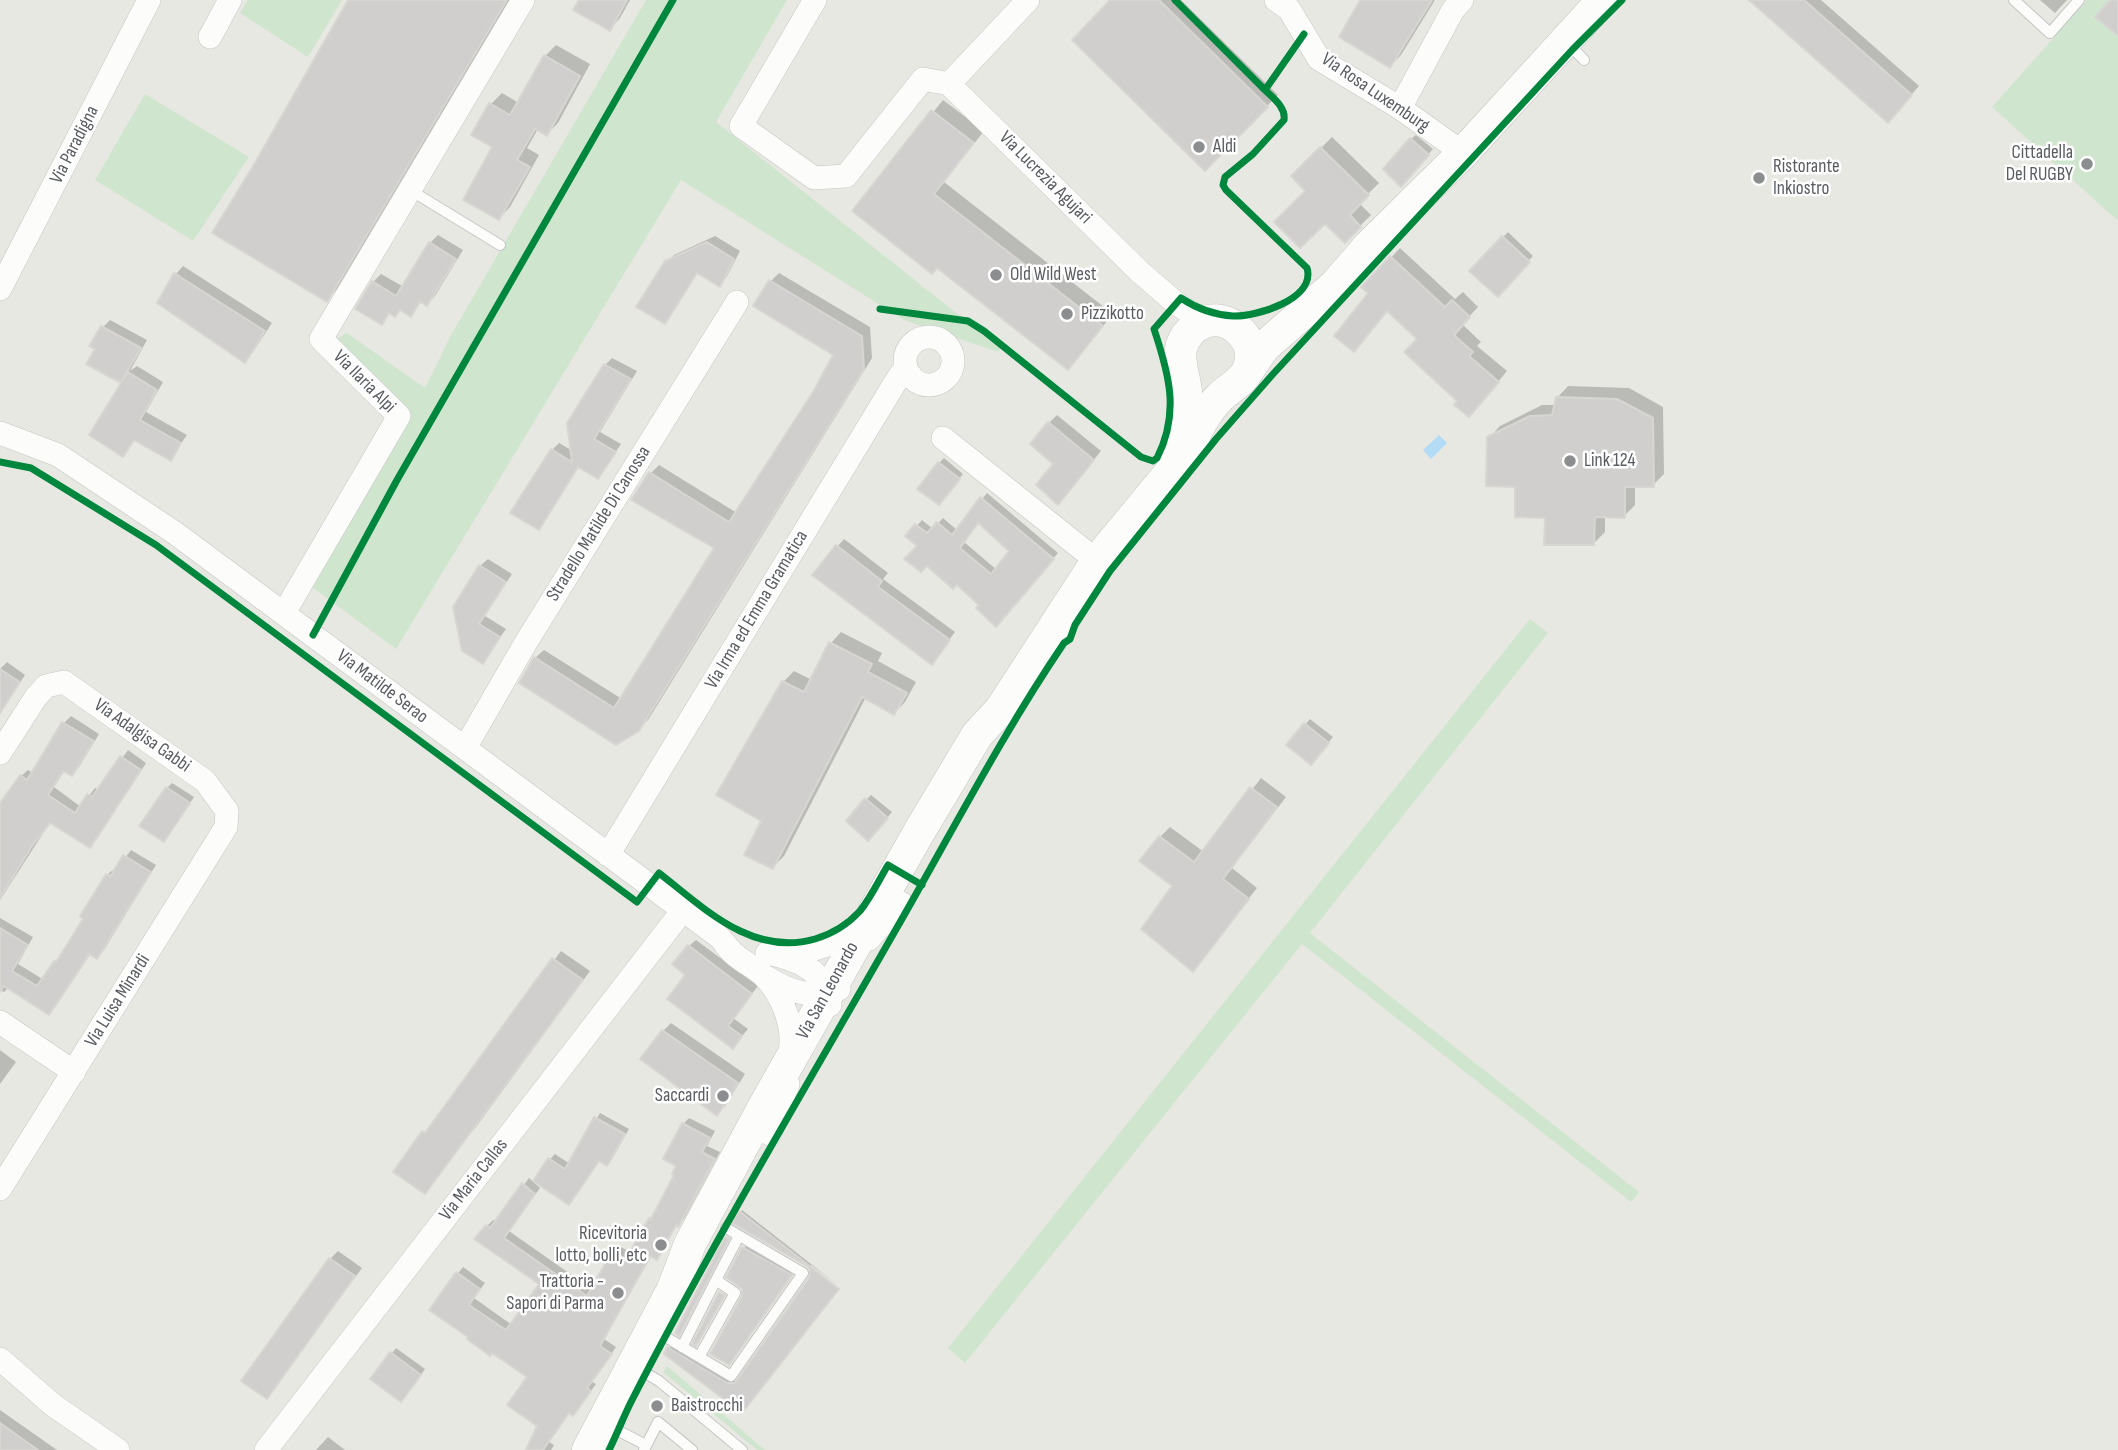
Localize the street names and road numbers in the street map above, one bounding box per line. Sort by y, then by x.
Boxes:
street label: Via Rosa Luxemburg [1316,48,1434,138]
street label: Via Paradigna [46,102,104,188]
street label: Via Lucrezia Agujari [994,127,1096,229]
street label: Via Ilaria Alpi [328,346,400,418]
street label: Stradello Matilde Di Canossa [542,442,656,606]
street label: Via Irma ed Emma Gramatica [701,527,813,693]
street label: Via Matilde Serao [332,645,432,729]
street label: Via Adalgisa Gabbi [89,694,195,778]
street label: Via San Leonardo [792,938,864,1044]
street label: Via Luisa Minardi [81,950,155,1052]
street label: Via Maria Callas [435,1134,513,1226]

